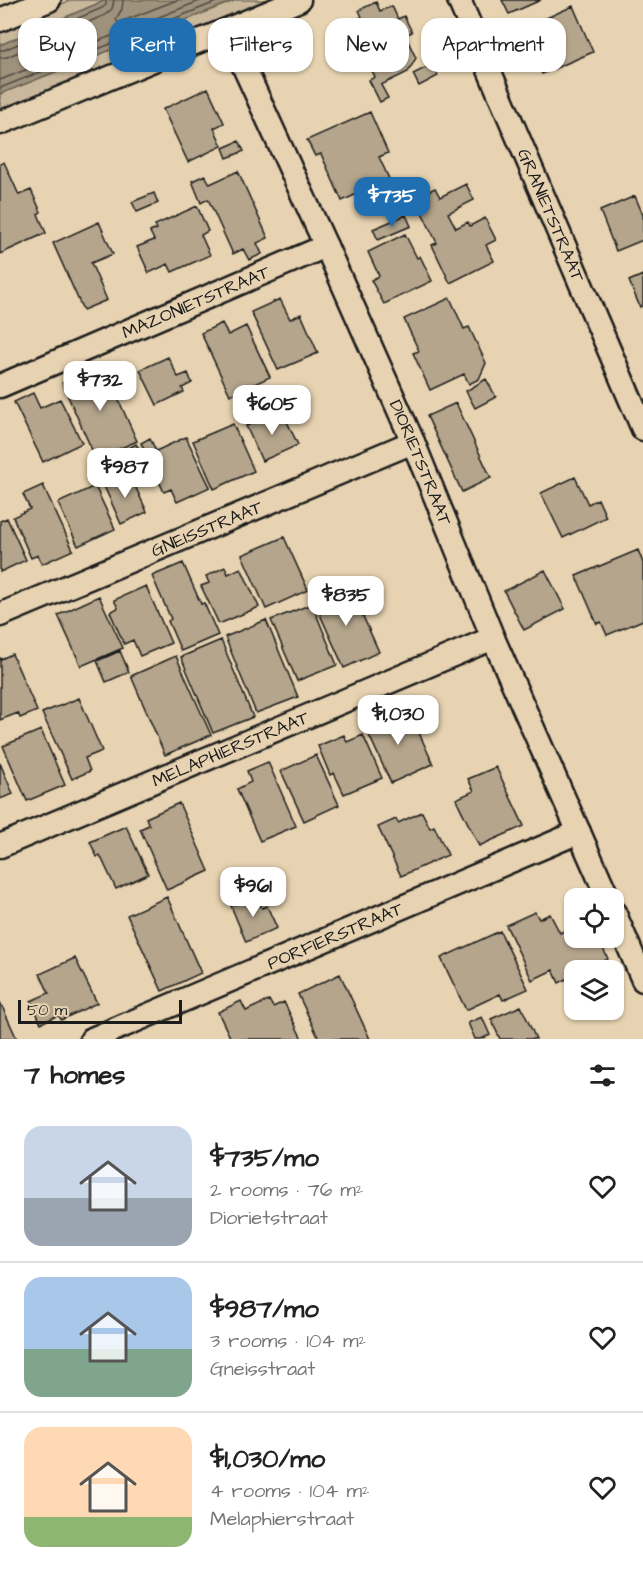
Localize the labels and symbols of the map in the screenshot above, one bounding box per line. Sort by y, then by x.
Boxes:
street label: GRANIETSTRAAT [511,145,591,286]
pin: $735 [356,177,428,228]
street label: MAZONIETSTRAAT [118,259,274,345]
pin: $732 [64,361,136,412]
pin: $605 [236,385,308,436]
street label: DIORIETSTRAAT [383,396,458,530]
pin: $987 [89,448,161,499]
street label: GNEISSTRAAT [147,494,267,563]
pin: $835 [310,576,382,627]
pin: $1,030 [349,695,447,746]
street label: MELAPHIERSTRAAT [148,705,314,793]
pin: $961 [217,867,289,918]
street label: PORFIERSTRAAT [264,896,407,976]
scale bar [18,997,182,1025]

